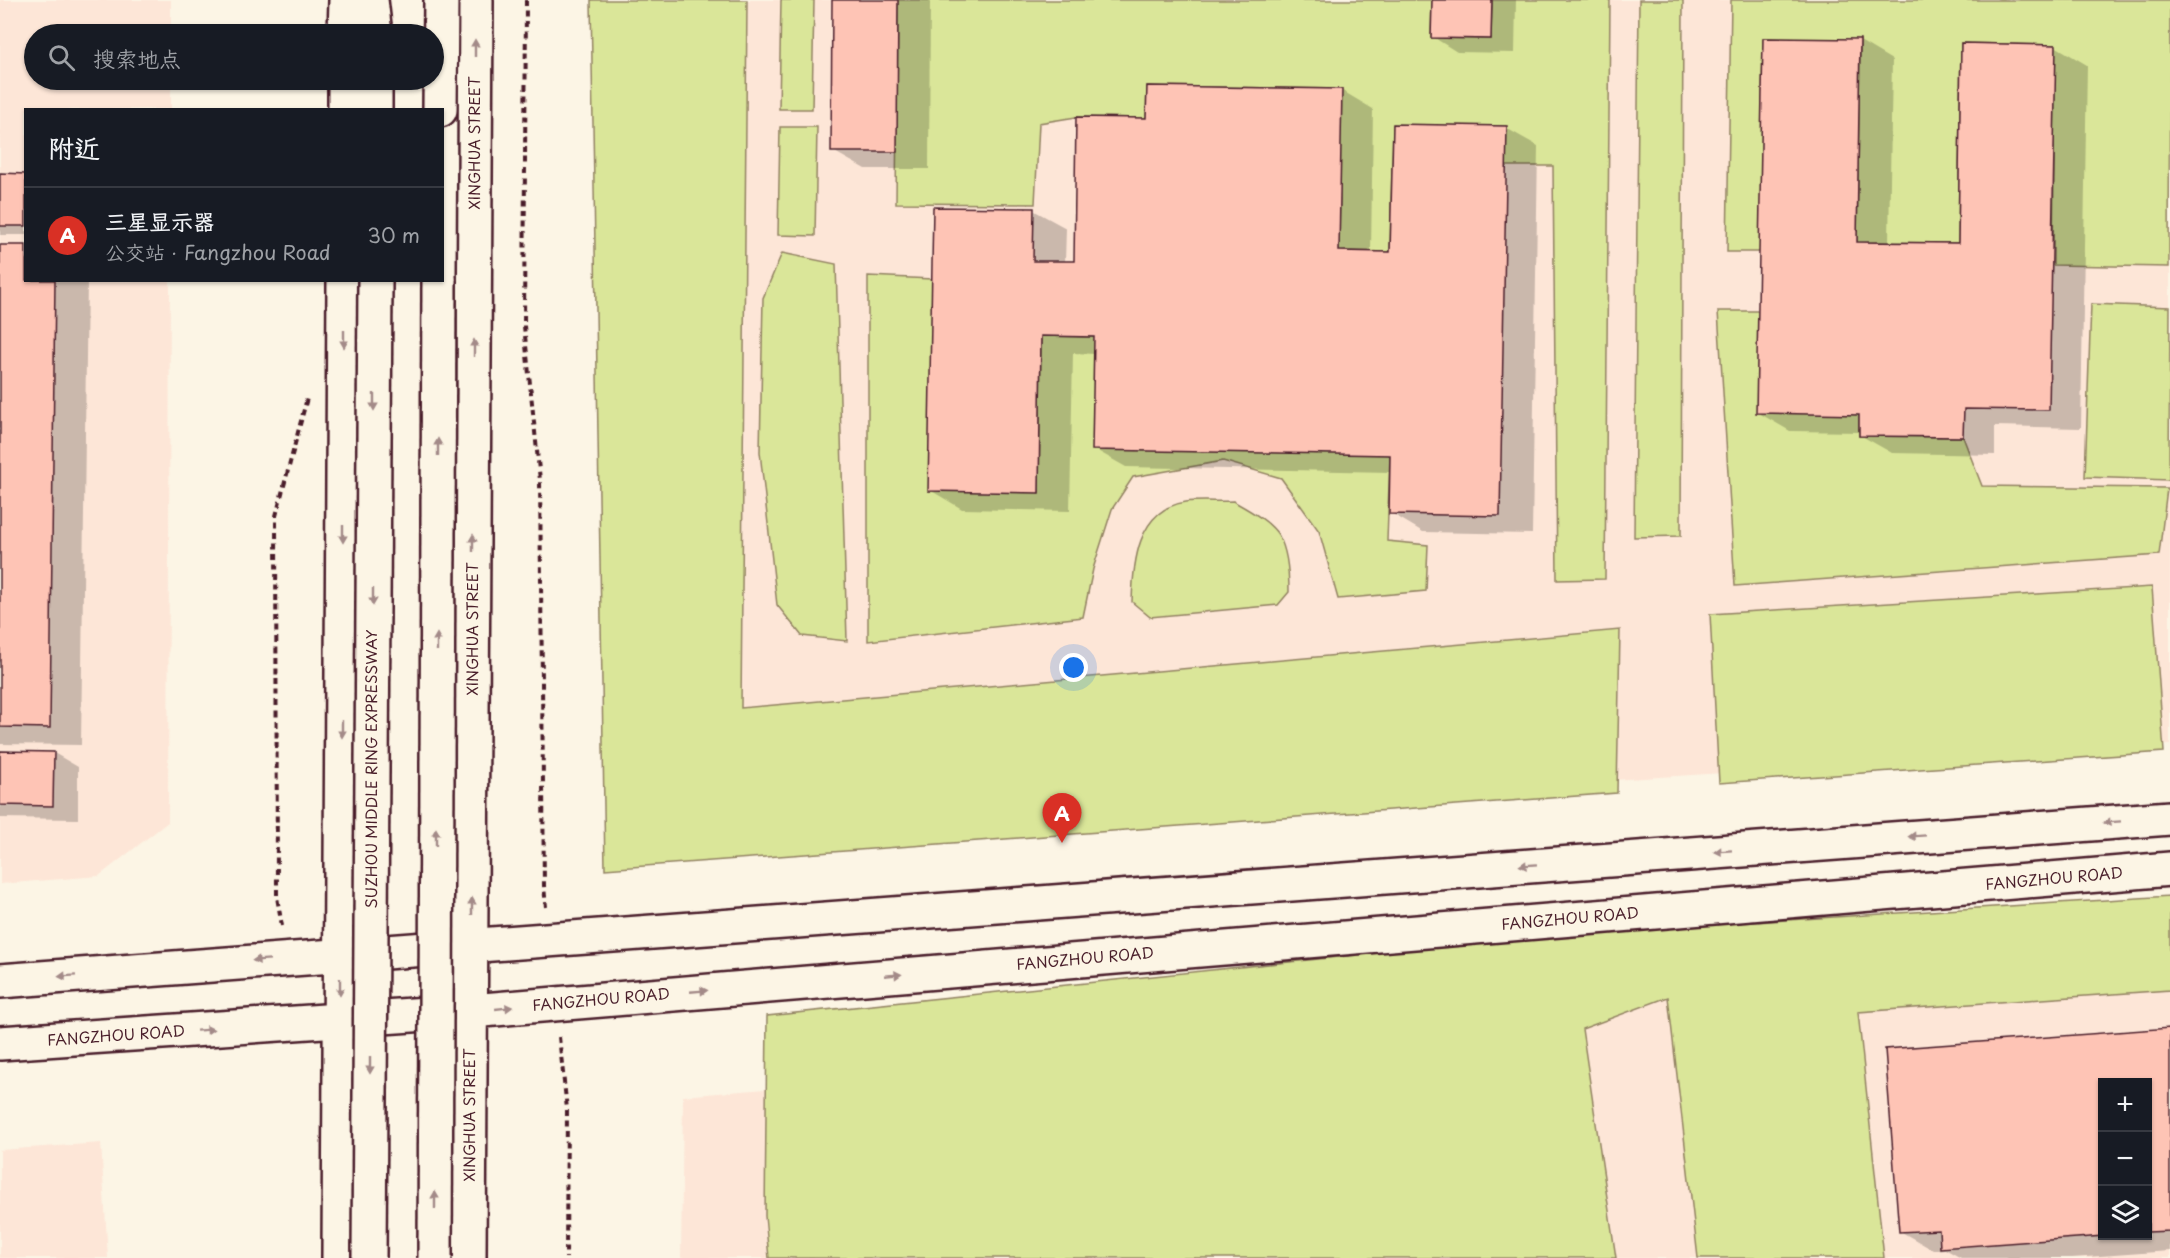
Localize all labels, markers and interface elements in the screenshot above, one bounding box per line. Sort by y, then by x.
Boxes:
search box [24,24,444,90]
one-way arrow [470,38,480,57]
icon: search [45,41,78,74]
text: 搜索地点 [93,41,181,74]
street label: XINGHUA STREET [462,76,485,210]
text: 附近 [48,128,100,167]
text: 三星显示器 [105,204,215,237]
text: A [60,220,75,250]
text: 30 m [367,220,420,250]
text: 公交站 · Fangzhou Road [105,237,331,267]
one-way arrow [339,329,349,348]
one-way arrow [469,338,479,357]
one-way arrow [369,392,379,411]
one-way arrow [433,437,443,456]
one-way arrow [338,524,348,543]
one-way arrow [468,533,478,552]
street label: XINGHUA STREET [460,562,483,696]
one-way arrow [368,587,378,606]
street label: SUZHOU MIDDLE RING EXPRESSWAY [359,629,382,908]
one-way arrow [432,632,442,651]
your location [1059,653,1088,682]
one-way arrow [337,719,347,738]
pin: A [1042,794,1082,843]
one-way arrow [2102,817,2121,827]
one-way arrow [431,827,441,846]
one-way arrow [1908,831,1927,841]
one-way arrow [1713,846,1732,855]
one-way arrow [1519,860,1538,870]
street label: FANGZHOU ROAD [1984,860,2124,895]
one-way arrow [467,896,477,915]
street label: FANGZHOU ROAD [1500,900,1640,935]
street label: FANGZHOU ROAD [1015,940,1155,975]
one-way arrow [252,956,271,965]
one-way arrow [883,970,902,980]
one-way arrow [57,971,76,980]
one-way arrow [336,977,345,996]
street label: FANGZHOU ROAD [531,981,671,1016]
one-way arrow [689,986,708,996]
one-way arrow [495,1003,514,1013]
street label: FANGZHOU ROAD [46,1018,186,1051]
one-way arrow [196,1025,215,1035]
street label: XINGHUA STREET [457,1048,480,1182]
one-way arrow [365,1055,375,1074]
map controls [2098,1078,2152,1240]
button: + [2098,1078,2152,1132]
button: − [2098,1132,2152,1186]
button: layers [2098,1186,2152,1240]
one-way arrow [430,1190,440,1209]

